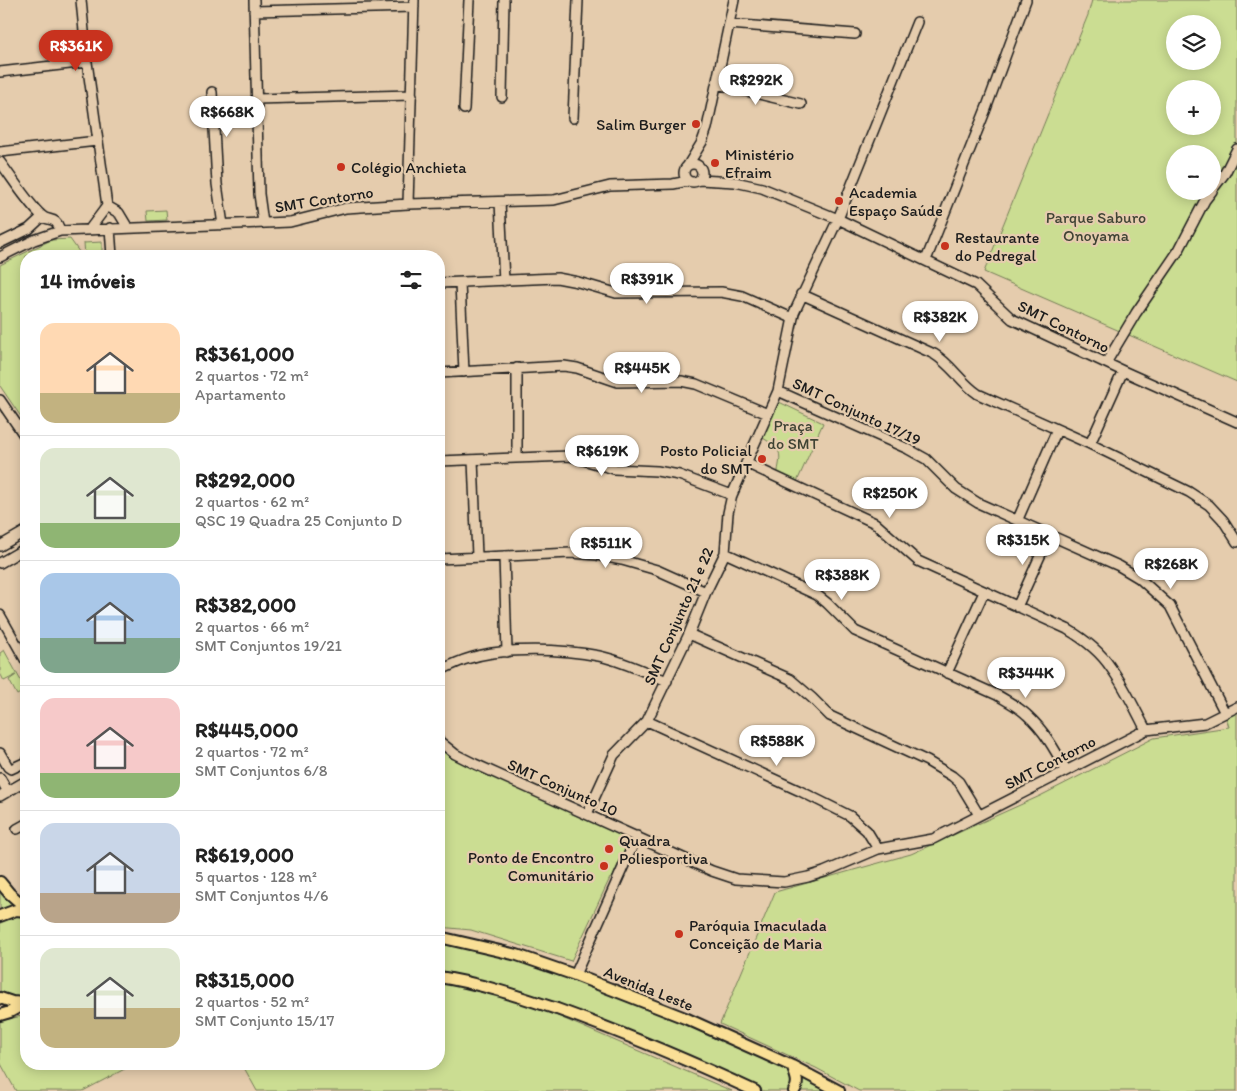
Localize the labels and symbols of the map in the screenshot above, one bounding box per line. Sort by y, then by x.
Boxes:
pin: R$361K [35,30,117,72]
pin: R$292K [715,64,797,106]
pin: R$668K [186,96,268,138]
place label: Salim Burger [596,115,686,134]
marker: Salim Burger [690,118,702,130]
place label: Ministério Efraim [725,145,794,182]
marker: Ministério Efraim [709,157,721,169]
place label: Colégio Anchieta [351,158,467,177]
marker: Colégio Anchieta [335,161,347,173]
street label: SMT Contorno [273,182,375,217]
place label: Academia Espaço Saúde [849,183,943,220]
marker: Academia Espaço Saúde [833,195,845,207]
park label: Parque Saburo Onoyama [1046,208,1146,245]
place label: Restaurante do Pedregal [955,228,1039,265]
marker: Restaurante do Pedregal [939,240,951,252]
pin: R$391K [606,262,688,305]
street label: SMT Contorno [1015,296,1113,357]
pin: R$382K [899,300,981,343]
pin: R$445K [601,352,683,394]
street label: SMT Conjunto 17/19 [790,373,924,450]
park label: Praça do SMT [767,416,819,453]
pin: R$619K [561,434,643,477]
place label: Posto Policial do SMT [660,441,752,478]
marker: Posto Policial do SMT [756,453,768,465]
pin: R$250K [849,476,931,519]
pin: R$315K [982,524,1064,566]
pin: R$511K [565,526,647,569]
street label: SMT Conjunto 21 e 22 [639,544,718,688]
pin: R$268K [1130,548,1212,590]
pin: R$388K [801,558,883,601]
pin: R$344K [985,656,1067,699]
pin: R$588K [736,724,818,767]
street label: SMT Contorno [1002,731,1099,794]
street label: SMT Conjunto 10 [505,755,621,820]
place label: Quadra Poliesportiva [619,831,709,868]
marker: Quadra Poliesportiva [603,843,615,855]
place label: Ponto de Encontro Comunitário [468,848,594,885]
marker: Ponto de Encontro Comunitário [598,860,610,872]
place label: Paróquia Imaculada Conceição de Maria [689,916,827,953]
marker: Paróquia Imaculada Conceição de Maria [673,928,685,940]
street label: Avenida Leste [601,962,696,1015]

